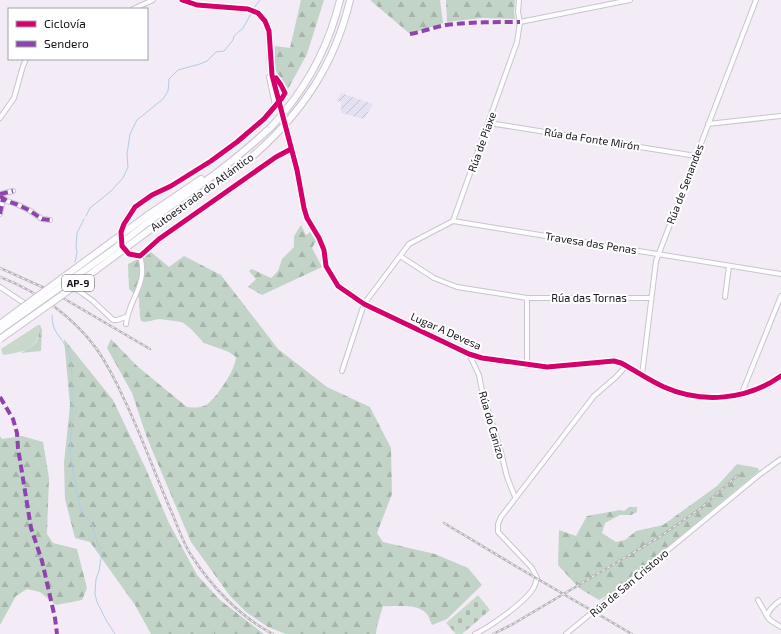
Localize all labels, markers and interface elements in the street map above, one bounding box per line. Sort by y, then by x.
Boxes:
legend [8,8,148,60]
text: Ciclovía [44,16,86,30]
text: Sendero [44,36,89,50]
street label: Rúa de Piaxe [465,110,498,174]
street label: Rúa da Fonte Mirón [543,125,641,152]
street label: Rúa de Senandes [663,141,706,226]
street label: Autoestrada do Atlántico [148,150,256,233]
street label: Travesa das Penas [544,229,638,256]
road number: AP-9 [62,275,94,291]
street label: Rúa das Tornas [551,291,627,304]
street label: Lugar A Devesa [409,309,484,352]
street label: Rúa do Canizo [477,390,508,460]
street label: Rúa de San Cristovo [587,546,671,619]

